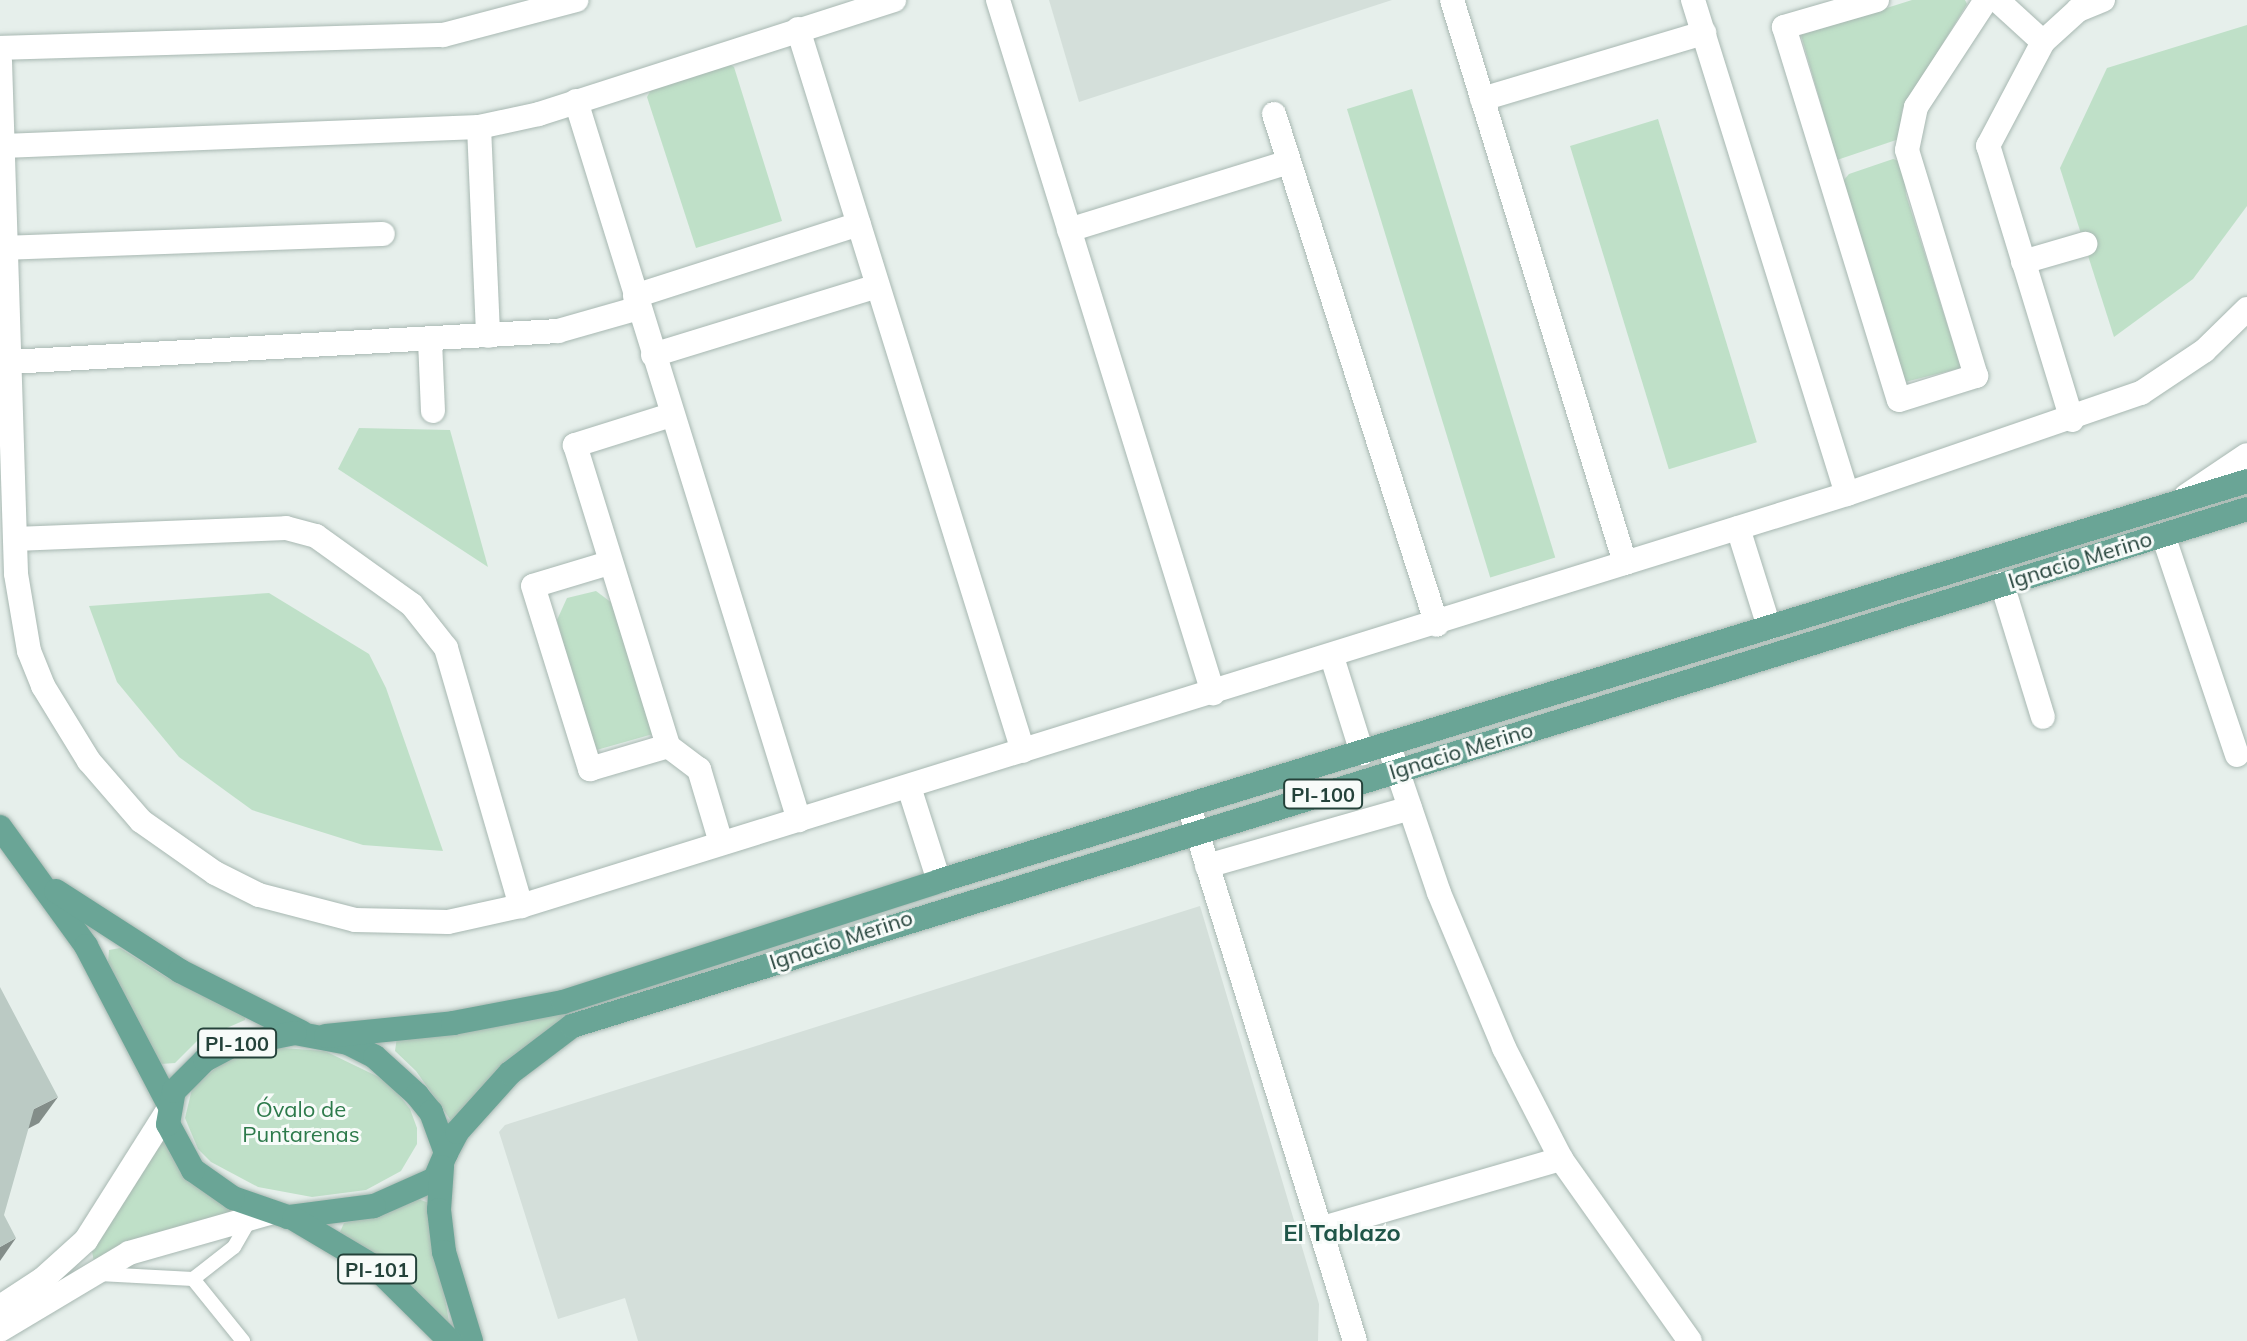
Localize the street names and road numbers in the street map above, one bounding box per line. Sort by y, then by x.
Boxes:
street label: Ignacio Merino [2005,526,2155,594]
street label: Ignacio Merino [1386,717,1536,785]
road number: PI-100 [1283,778,1363,810]
street label: Ignacio Merino [766,904,916,976]
road number: PI-100 [197,1027,277,1059]
road number: PI-101 [337,1253,417,1285]

